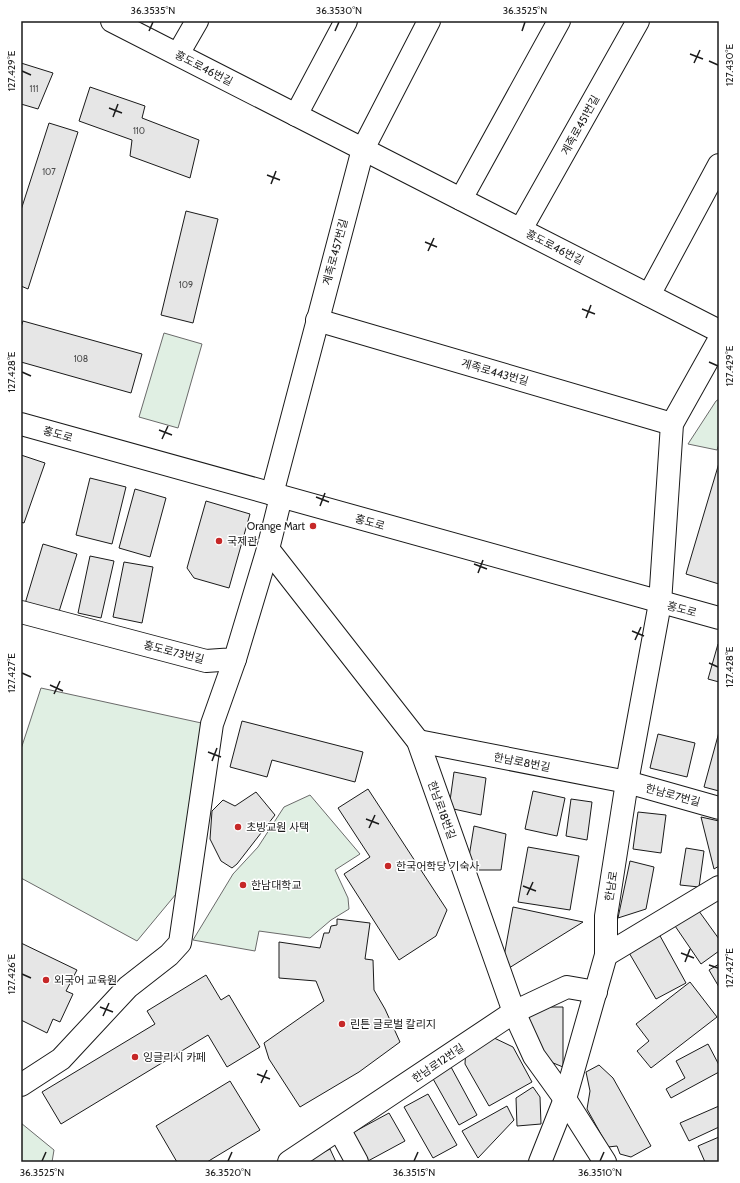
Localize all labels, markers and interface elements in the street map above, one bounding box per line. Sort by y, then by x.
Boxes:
text: 36.3535°N [131,4,175,17]
text: 36.3530°N [316,4,362,17]
text: 36.3525°N [503,4,547,17]
text: 127.430°E [723,44,736,86]
street label: 홍도로46번길 [173,47,235,89]
text: 127.429°E [5,50,18,91]
house number: 111 [30,83,38,94]
street label: 계족로451번길 [558,93,602,157]
house number: 110 [133,125,145,136]
house number: 107 [42,166,56,177]
street label: 계족로457번길 [319,217,351,287]
street label: 홍도로46번길 [524,226,586,268]
house number: 109 [179,279,193,290]
text: 127.429°E [723,345,736,386]
text: 127.428°E [5,351,18,392]
house number: 108 [74,353,88,364]
street label: 계족로443번길 [460,356,530,388]
street label: 홍도로 [41,423,75,445]
street label: 홍도로 [353,511,387,533]
place label: Orange Mart [247,519,305,533]
marker: Orange Mart [308,521,318,531]
place label: 국제관 [227,534,257,548]
marker: 국제관 [214,536,224,546]
street label: 홍도로 [666,598,698,620]
street label: 홍도로73번길 [142,638,206,666]
text: 127.428°E [723,646,736,687]
text: 127.427°E [5,653,18,693]
street label: 한남로8번길 [493,750,551,774]
street label: 한남로18번길 [425,779,459,841]
street label: 한남로7번길 [644,781,702,809]
place label: 초빙교원 사택 [246,820,309,834]
marker: 초빙교원 사택 [233,822,243,832]
place label: 한국어학당 기숙사 [396,859,479,873]
marker: 한국어학당 기숙사 [383,861,393,871]
street label: 한남로 [602,870,620,902]
place label: 한남대학교 [251,878,302,892]
marker: 한남대학교 [238,880,248,890]
text: 127.427°E [723,948,736,988]
text: 127.426°E [5,953,18,994]
place label: 외국어 교육원 [54,973,117,987]
marker: 외국어 교육원 [41,975,51,985]
place label: 린튼 글로벌 칼리지 [350,1017,436,1031]
marker: 린튼 글로벌 칼리지 [337,1019,347,1029]
street label: 한남로12번길 [409,1040,467,1086]
place label: 잉글리시 카페 [143,1050,206,1064]
marker: 잉글리시 카페 [130,1052,140,1062]
text: 36.3525°N [20,1166,64,1179]
text: 36.3520°N [205,1166,251,1179]
text: 36.3515°N [393,1166,435,1179]
text: 36.3510°N [578,1166,622,1179]

